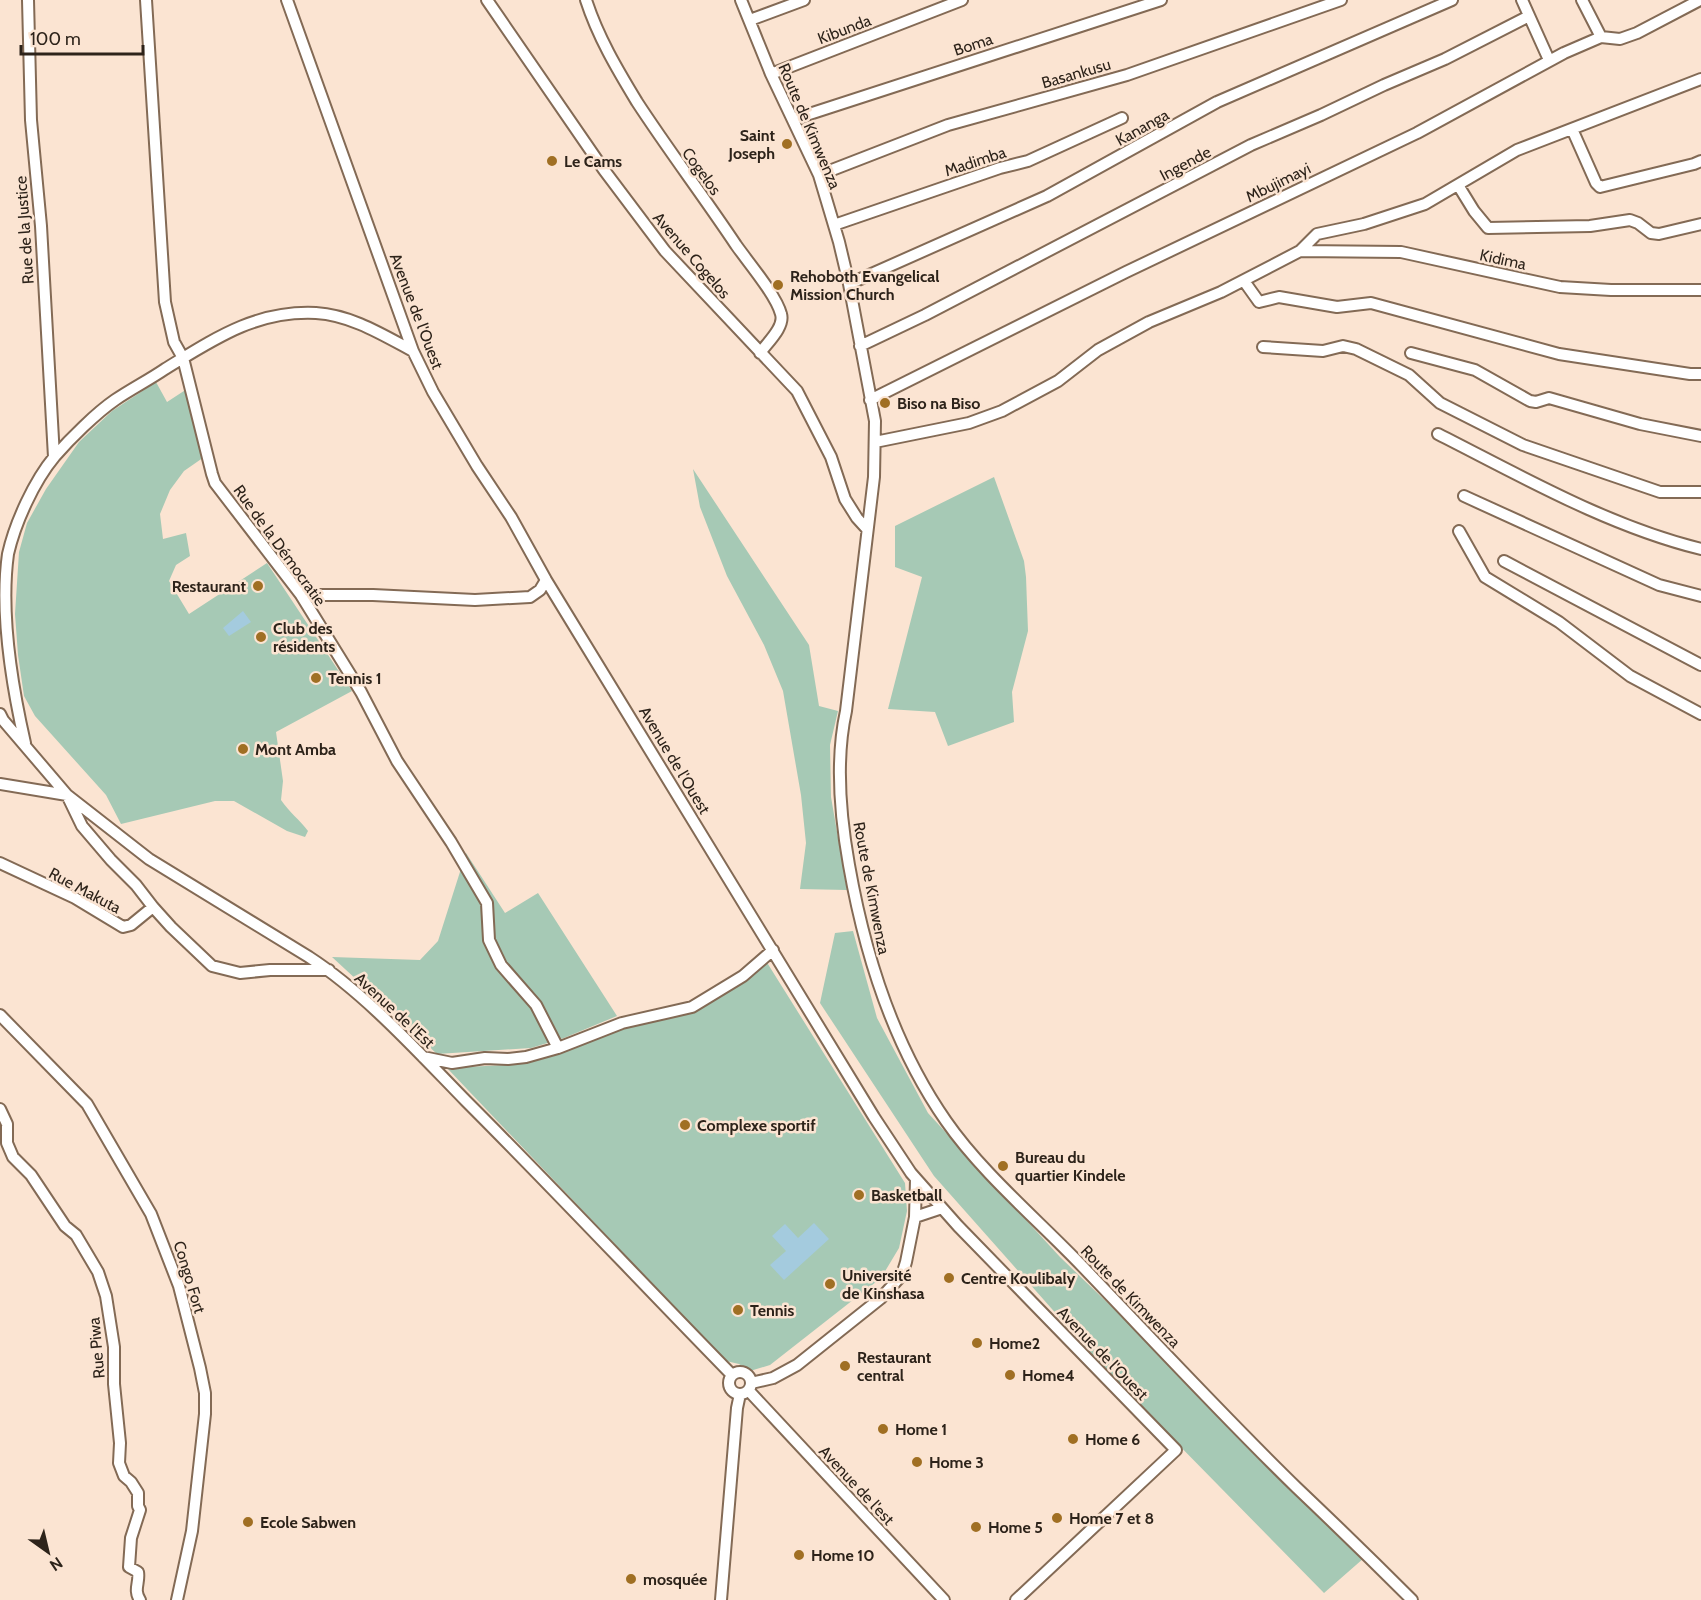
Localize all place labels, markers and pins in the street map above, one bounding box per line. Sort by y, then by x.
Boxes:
place label: Saint Joseph [728,126,775,163]
marker: Saint Joseph [780,137,794,151]
place label: Le Cams [564,152,622,171]
marker: Le Cams [545,154,559,168]
place label: Rehoboth Evangelical Mission Church [790,267,939,304]
marker: Rehoboth Evangelical Mission Church [771,278,785,292]
place label: Biso na Biso [897,394,980,413]
marker: Biso na Biso [878,396,892,410]
place label: Restaurant [172,577,246,596]
marker: Restaurant [251,579,265,593]
place label: Club des résidents [273,619,336,656]
marker: Club des résidents [254,630,268,644]
place label: Tennis 1 [328,669,382,688]
marker: Tennis 1 [309,671,323,685]
place label: Mont Amba [255,740,336,759]
marker: Mont Amba [236,742,250,756]
place label: Complexe sportif [697,1116,816,1135]
marker: Complexe sportif [678,1118,692,1132]
place label: Bureau du quartier Kindele [1015,1148,1126,1185]
marker: Bureau du quartier Kindele [996,1159,1010,1173]
place label: Basketball [871,1186,942,1205]
marker: Basketball [852,1188,866,1202]
place label: Université de Kinshasa [842,1266,924,1303]
place label: Centre Koulibaly [961,1269,1076,1288]
marker: Centre Koulibaly [942,1271,956,1285]
marker: Université de Kinshasa [823,1277,837,1291]
place label: Tennis [750,1301,794,1320]
marker: Tennis [731,1303,745,1317]
place label: Home2 [989,1334,1040,1353]
marker: Home2 [970,1336,984,1350]
place label: Restaurant central [857,1348,932,1385]
marker: Restaurant central [838,1359,852,1373]
place label: Home4 [1022,1366,1075,1385]
marker: Home4 [1003,1368,1017,1382]
place label: Home 1 [895,1420,947,1439]
marker: Home 1 [876,1422,890,1436]
place label: Home 6 [1085,1430,1140,1449]
marker: Home 6 [1066,1432,1080,1446]
place label: Home 3 [929,1453,984,1472]
marker: Home 3 [910,1455,924,1469]
place label: Home 7 et 8 [1069,1509,1154,1528]
marker: Home 7 et 8 [1050,1511,1064,1525]
place label: Ecole Sabwen [260,1513,356,1532]
marker: Ecole Sabwen [241,1515,255,1529]
place label: Home 5 [988,1518,1043,1537]
marker: Home 5 [969,1520,983,1534]
place label: Home 10 [811,1546,875,1565]
marker: Home 10 [792,1548,806,1562]
place label: mosquée [643,1570,707,1589]
marker: mosquée [624,1572,638,1586]

